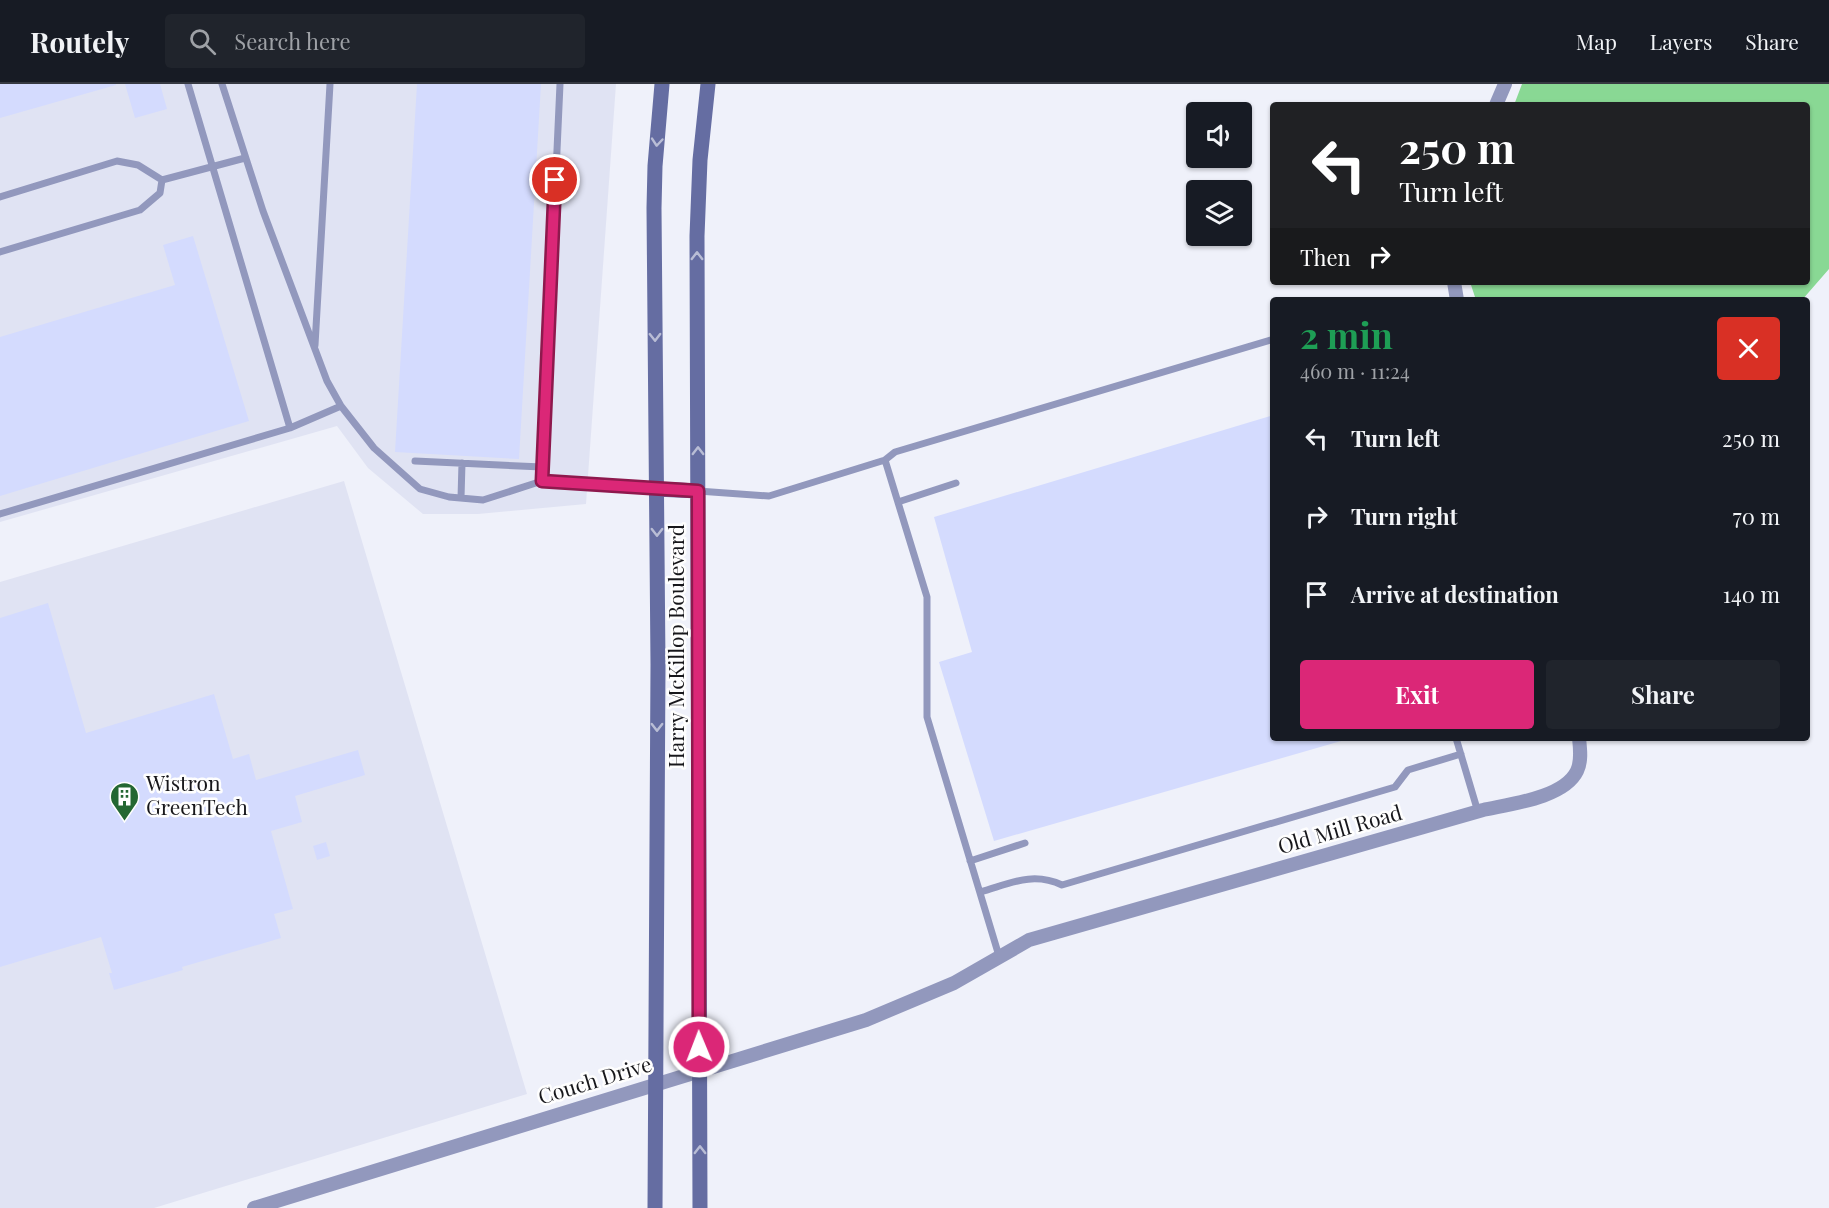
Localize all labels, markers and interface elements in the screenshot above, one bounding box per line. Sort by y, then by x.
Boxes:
search box [165,14,585,68]
text: Routely [30,23,129,60]
icon: search [186,25,219,58]
text: Search here [234,26,351,56]
text: Map [1576,27,1617,55]
text: Layers [1650,27,1712,55]
text: Share [1745,27,1799,55]
map controls [1186,102,1252,246]
button: sound [1186,102,1252,168]
text: 250 m [1399,119,1515,175]
icon: left [1300,126,1378,204]
one-way arrow [651,138,664,147]
pin [529,154,580,205]
icon: arrive [538,163,571,196]
text: Turn left [1399,173,1503,209]
button: layers [1186,180,1252,246]
icon: right [1363,240,1396,273]
text: Then [1300,242,1351,272]
one-way arrow [691,251,703,260]
text: 2 min [1300,310,1393,358]
button: close [1717,317,1780,380]
one-way arrow [649,333,661,342]
text: 460 m · 11:24 [1300,357,1410,384]
icon: left [1300,422,1333,455]
text: Turn left [1351,423,1440,453]
text: 250 m [1722,423,1780,453]
one-way arrow [692,446,704,455]
icon: right [1300,500,1333,533]
text: Turn right [1351,501,1457,531]
text: 70 m [1733,501,1780,531]
street label: Harry McKillop Boulevard [661,524,689,768]
one-way arrow [651,528,663,537]
icon: arrive [1300,578,1333,611]
text: Arrive at destination [1351,579,1559,609]
text: 140 m [1723,579,1780,609]
button: Exit [1300,660,1534,729]
button: Share [1546,660,1780,729]
one-way arrow [651,723,663,732]
place label: Wistron GreenTech [145,768,249,820]
building icon: Wistron GreenTech [109,780,141,822]
street label: Old Mill Road [1274,797,1405,859]
position arrow [667,1015,731,1079]
street label: Couch Drive [534,1049,655,1110]
one-way arrow [694,1145,706,1154]

